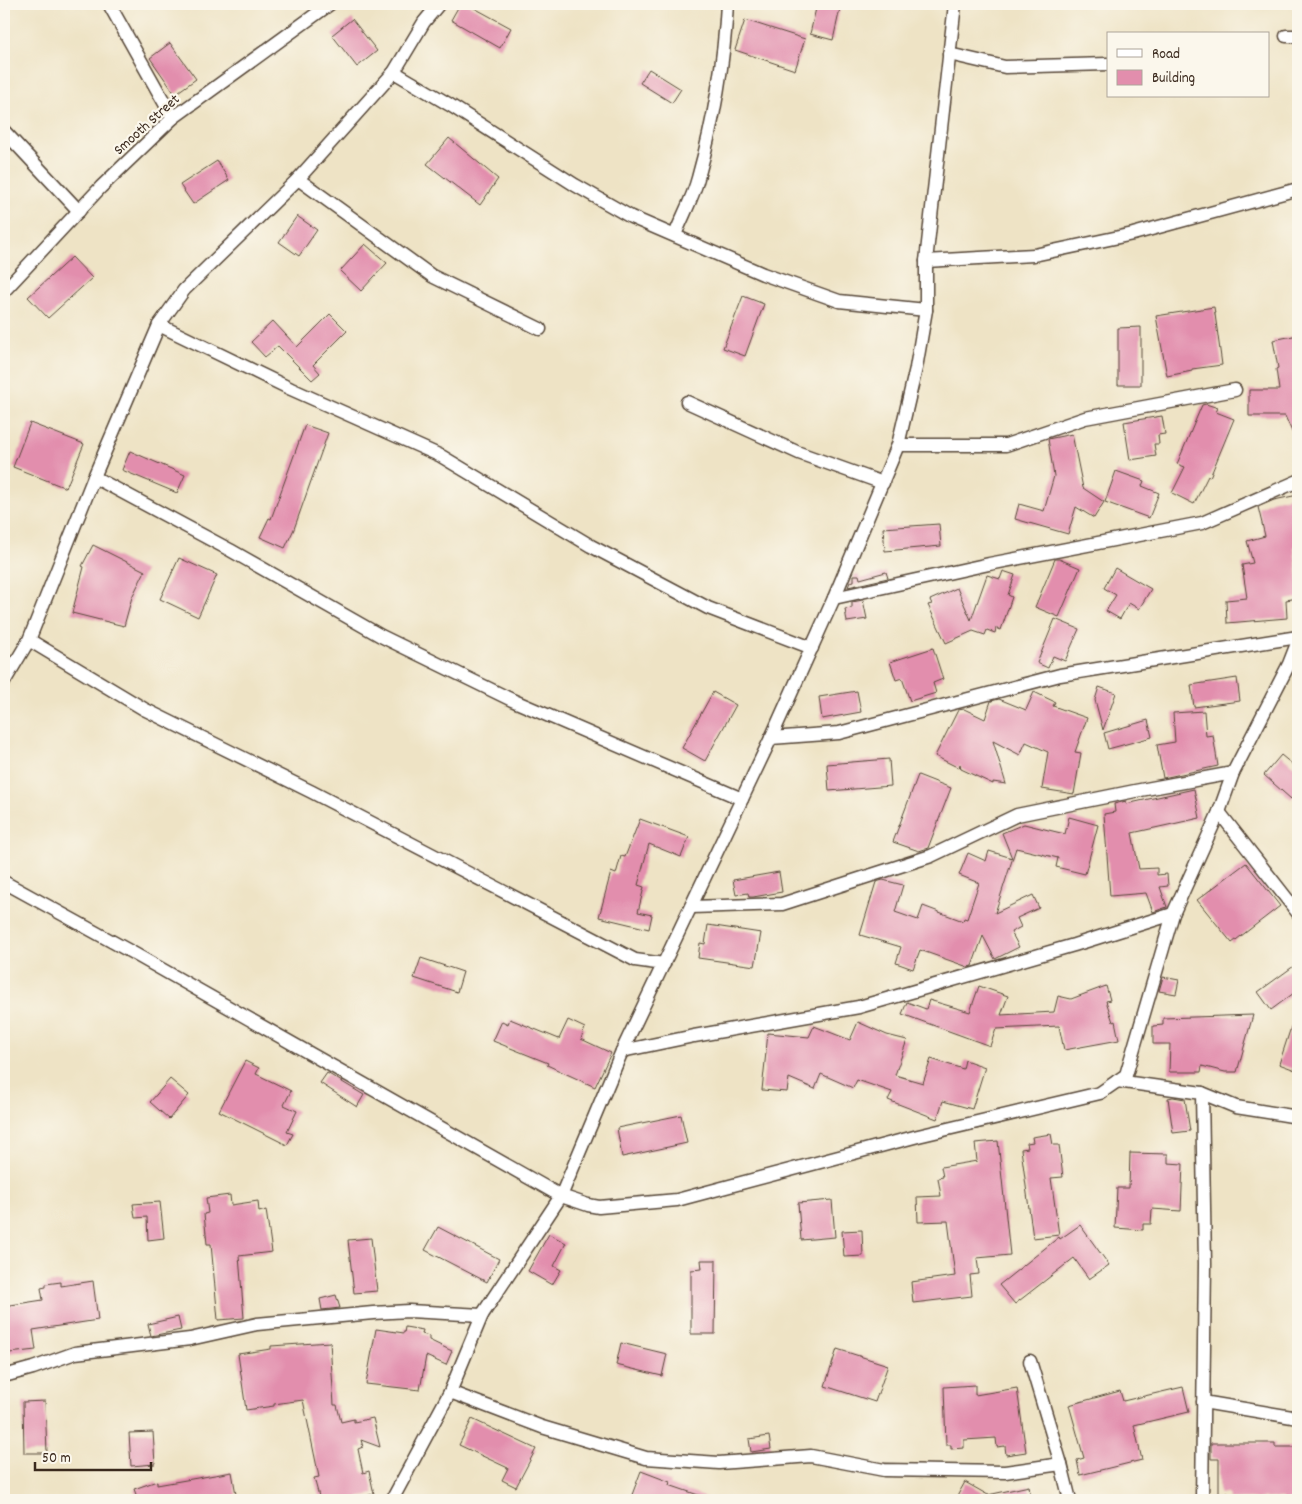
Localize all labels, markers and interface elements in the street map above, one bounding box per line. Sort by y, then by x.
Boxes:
legend [1107,32,1270,98]
text: Road [1152,44,1180,66]
text: Building [1152,68,1195,90]
street label: Smooth Street [109,89,186,161]
scale bar [35,1439,151,1471]
text: 50 m [42,1448,71,1470]

